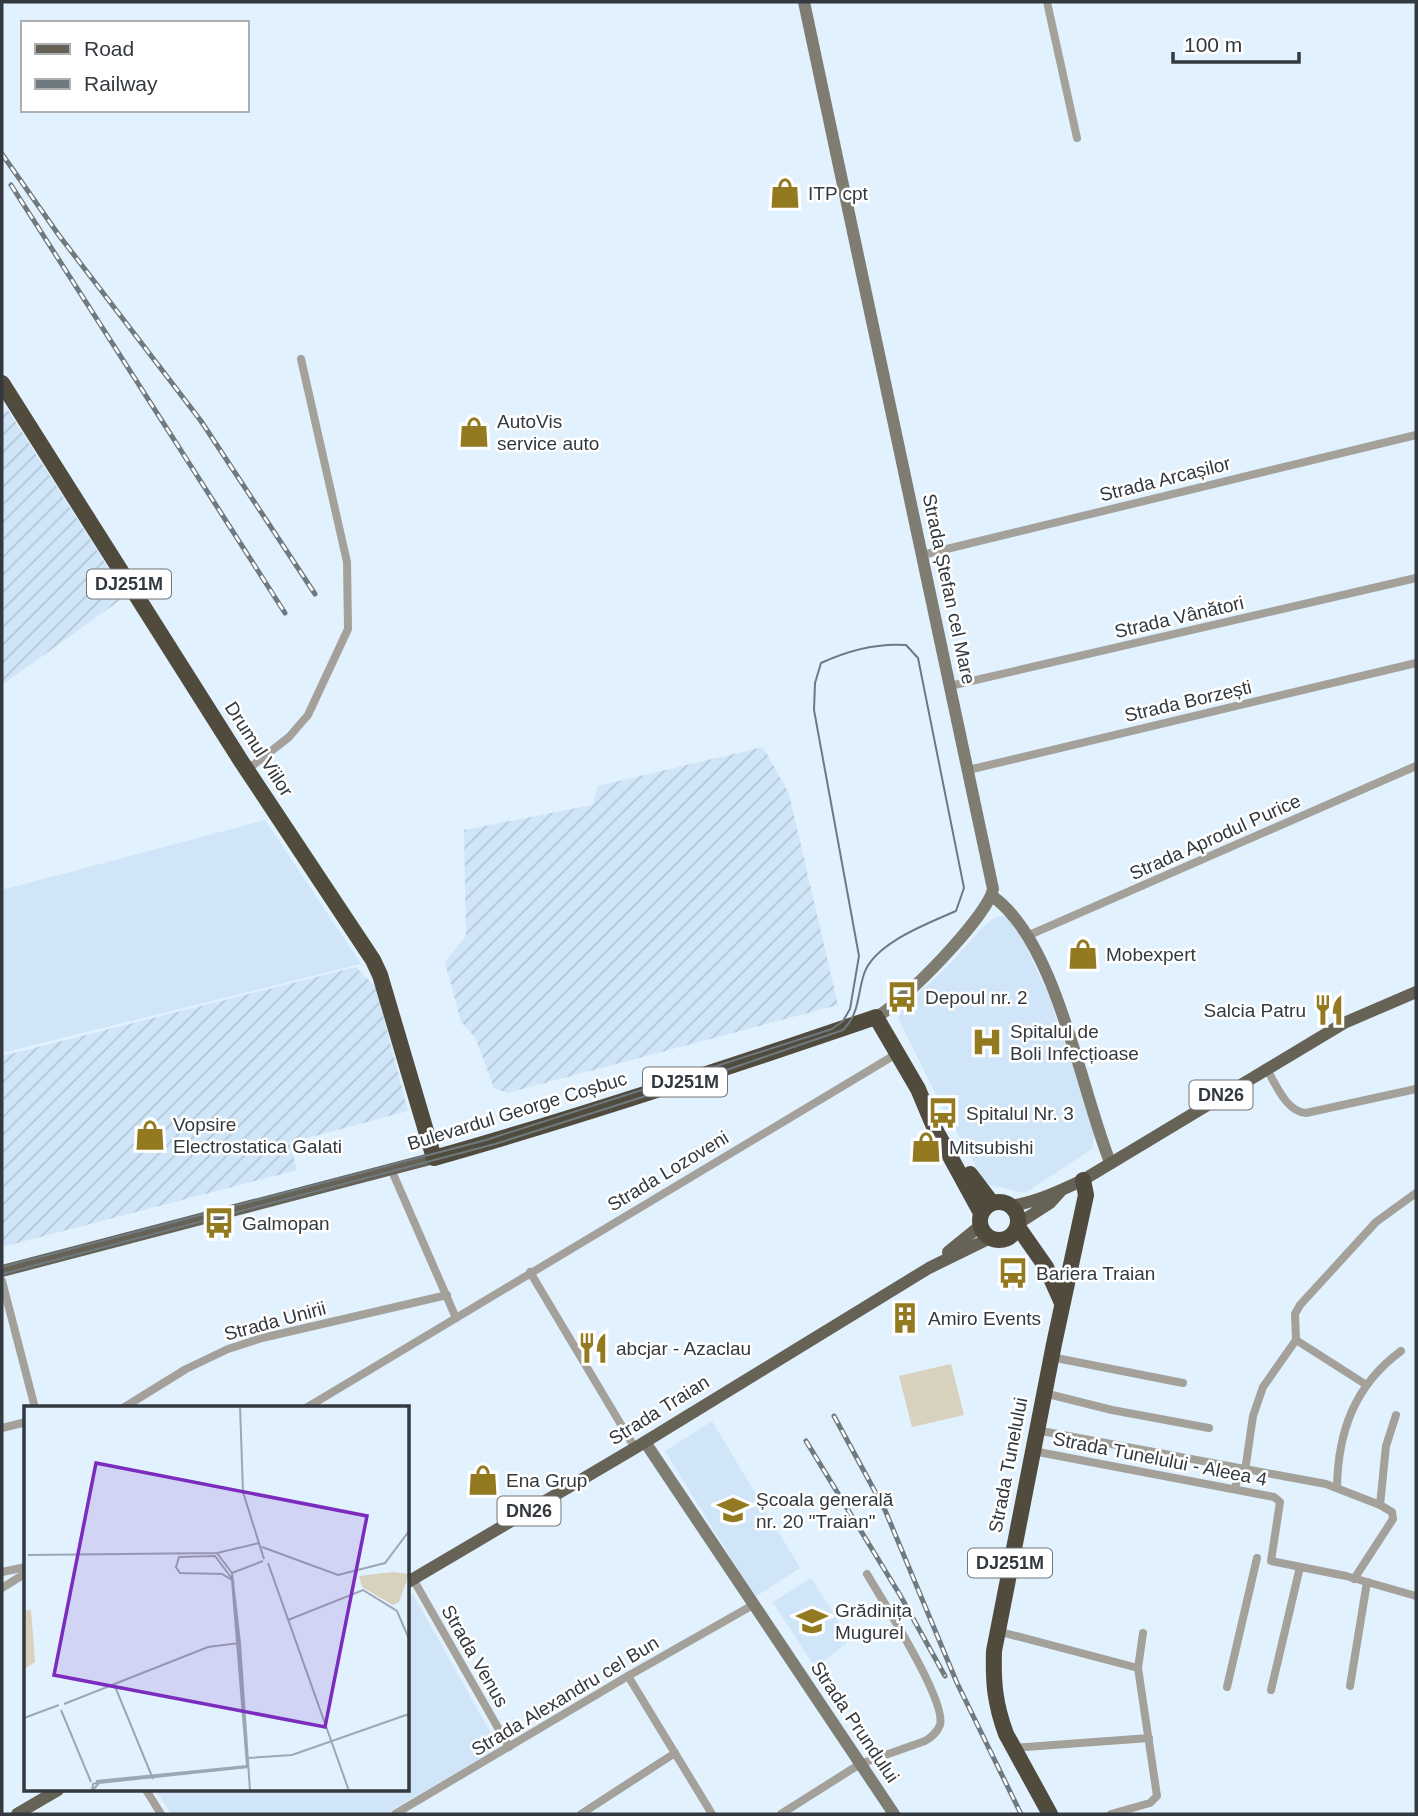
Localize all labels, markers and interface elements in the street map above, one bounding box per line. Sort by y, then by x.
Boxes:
legend [21,21,248,112]
scale bar [1173,21,1299,65]
text: 100 m [1184,33,1242,56]
text: Road [84,37,134,60]
text: Railway [84,72,158,95]
shop icon: ITP cpt [768,176,802,210]
place label: ITP cpt [808,183,869,204]
place label: AutoVis service auto [497,411,599,454]
shop icon: AutoVis service auto [457,415,491,449]
street label: Strada Arcașilor [1097,452,1233,505]
street label: Strada Ștefan cel Mare [919,492,979,686]
road number: DJ251M [87,570,171,598]
street label: Strada Vânători [1112,592,1246,642]
street label: Strada Borzești [1122,676,1254,726]
street label: Drumul Viilor [221,698,298,801]
street label: Strada Aprodul Purice [1126,790,1304,884]
shop icon: Mobexpert [1066,937,1100,971]
place label: Mobexpert [1106,944,1196,965]
bus stop icon: Depoul nr. 2 [885,980,919,1014]
place label: Depoul nr. 2 [925,987,1027,1008]
restaurant icon: Salcia Patru [1312,993,1346,1027]
place label: Salcia Patru [1204,1000,1306,1021]
place label: Spitalul de Boli Infecțioase [1010,1021,1139,1064]
hospital icon: Spitalul de Boli Infecțioase [970,1025,1004,1059]
street label: Bulevardul George Coșbuc [405,1068,629,1154]
road number: DJ251M [643,1068,727,1097]
road number: DN26 [1190,1080,1252,1110]
bus stop icon: Spitalul Nr. 3 [926,1096,960,1130]
place label: Spitalul Nr. 3 [966,1103,1074,1124]
place label: Vopsire Electrostatica Galati [173,1114,342,1157]
shop icon: Vopsire Electrostatica Galati [133,1118,167,1152]
street label: Strada Lozoveni [604,1127,732,1215]
shop icon: Mitsubishi [909,1130,943,1164]
place label: Mitsubishi [949,1137,1033,1158]
bus stop icon: Galmopan [202,1206,236,1240]
place label: Galmopan [242,1213,330,1234]
bus stop icon: Bariera Traian [996,1256,1030,1290]
place label: Bariera Traian [1036,1263,1155,1284]
street label: Strada Unirii [222,1297,328,1345]
building icon: Amiro Events [888,1301,922,1335]
place label: Amiro Events [928,1308,1041,1329]
restaurant icon: abcjar - Azaclau [576,1331,610,1365]
place label: abcjar - Azaclau [616,1338,751,1359]
street label: Strada Traian [605,1371,713,1449]
street label: Strada Tunelului [985,1396,1031,1534]
inset map [24,1406,410,1792]
street label: Strada Tunelului - Aleea 4 [1051,1428,1269,1490]
shop icon: Ena Grup [466,1463,500,1497]
place label: Ena Grup [506,1470,587,1491]
place label: Școala generală nr. 20 "Traian" [756,1489,894,1532]
school or university icon: Școala generală nr. 20 "Traian" [716,1493,750,1527]
road number: DN26 [498,1496,560,1526]
road number: DJ251M [968,1548,1052,1578]
place label: Grădinița Mugurel [835,1600,913,1643]
street label: Strada Venus [437,1601,513,1711]
school or university icon: Grădinița Mugurel [795,1604,829,1638]
street label: Strada Alexandru cel Bun [468,1632,662,1760]
street label: Strada Prundului [807,1657,903,1787]

